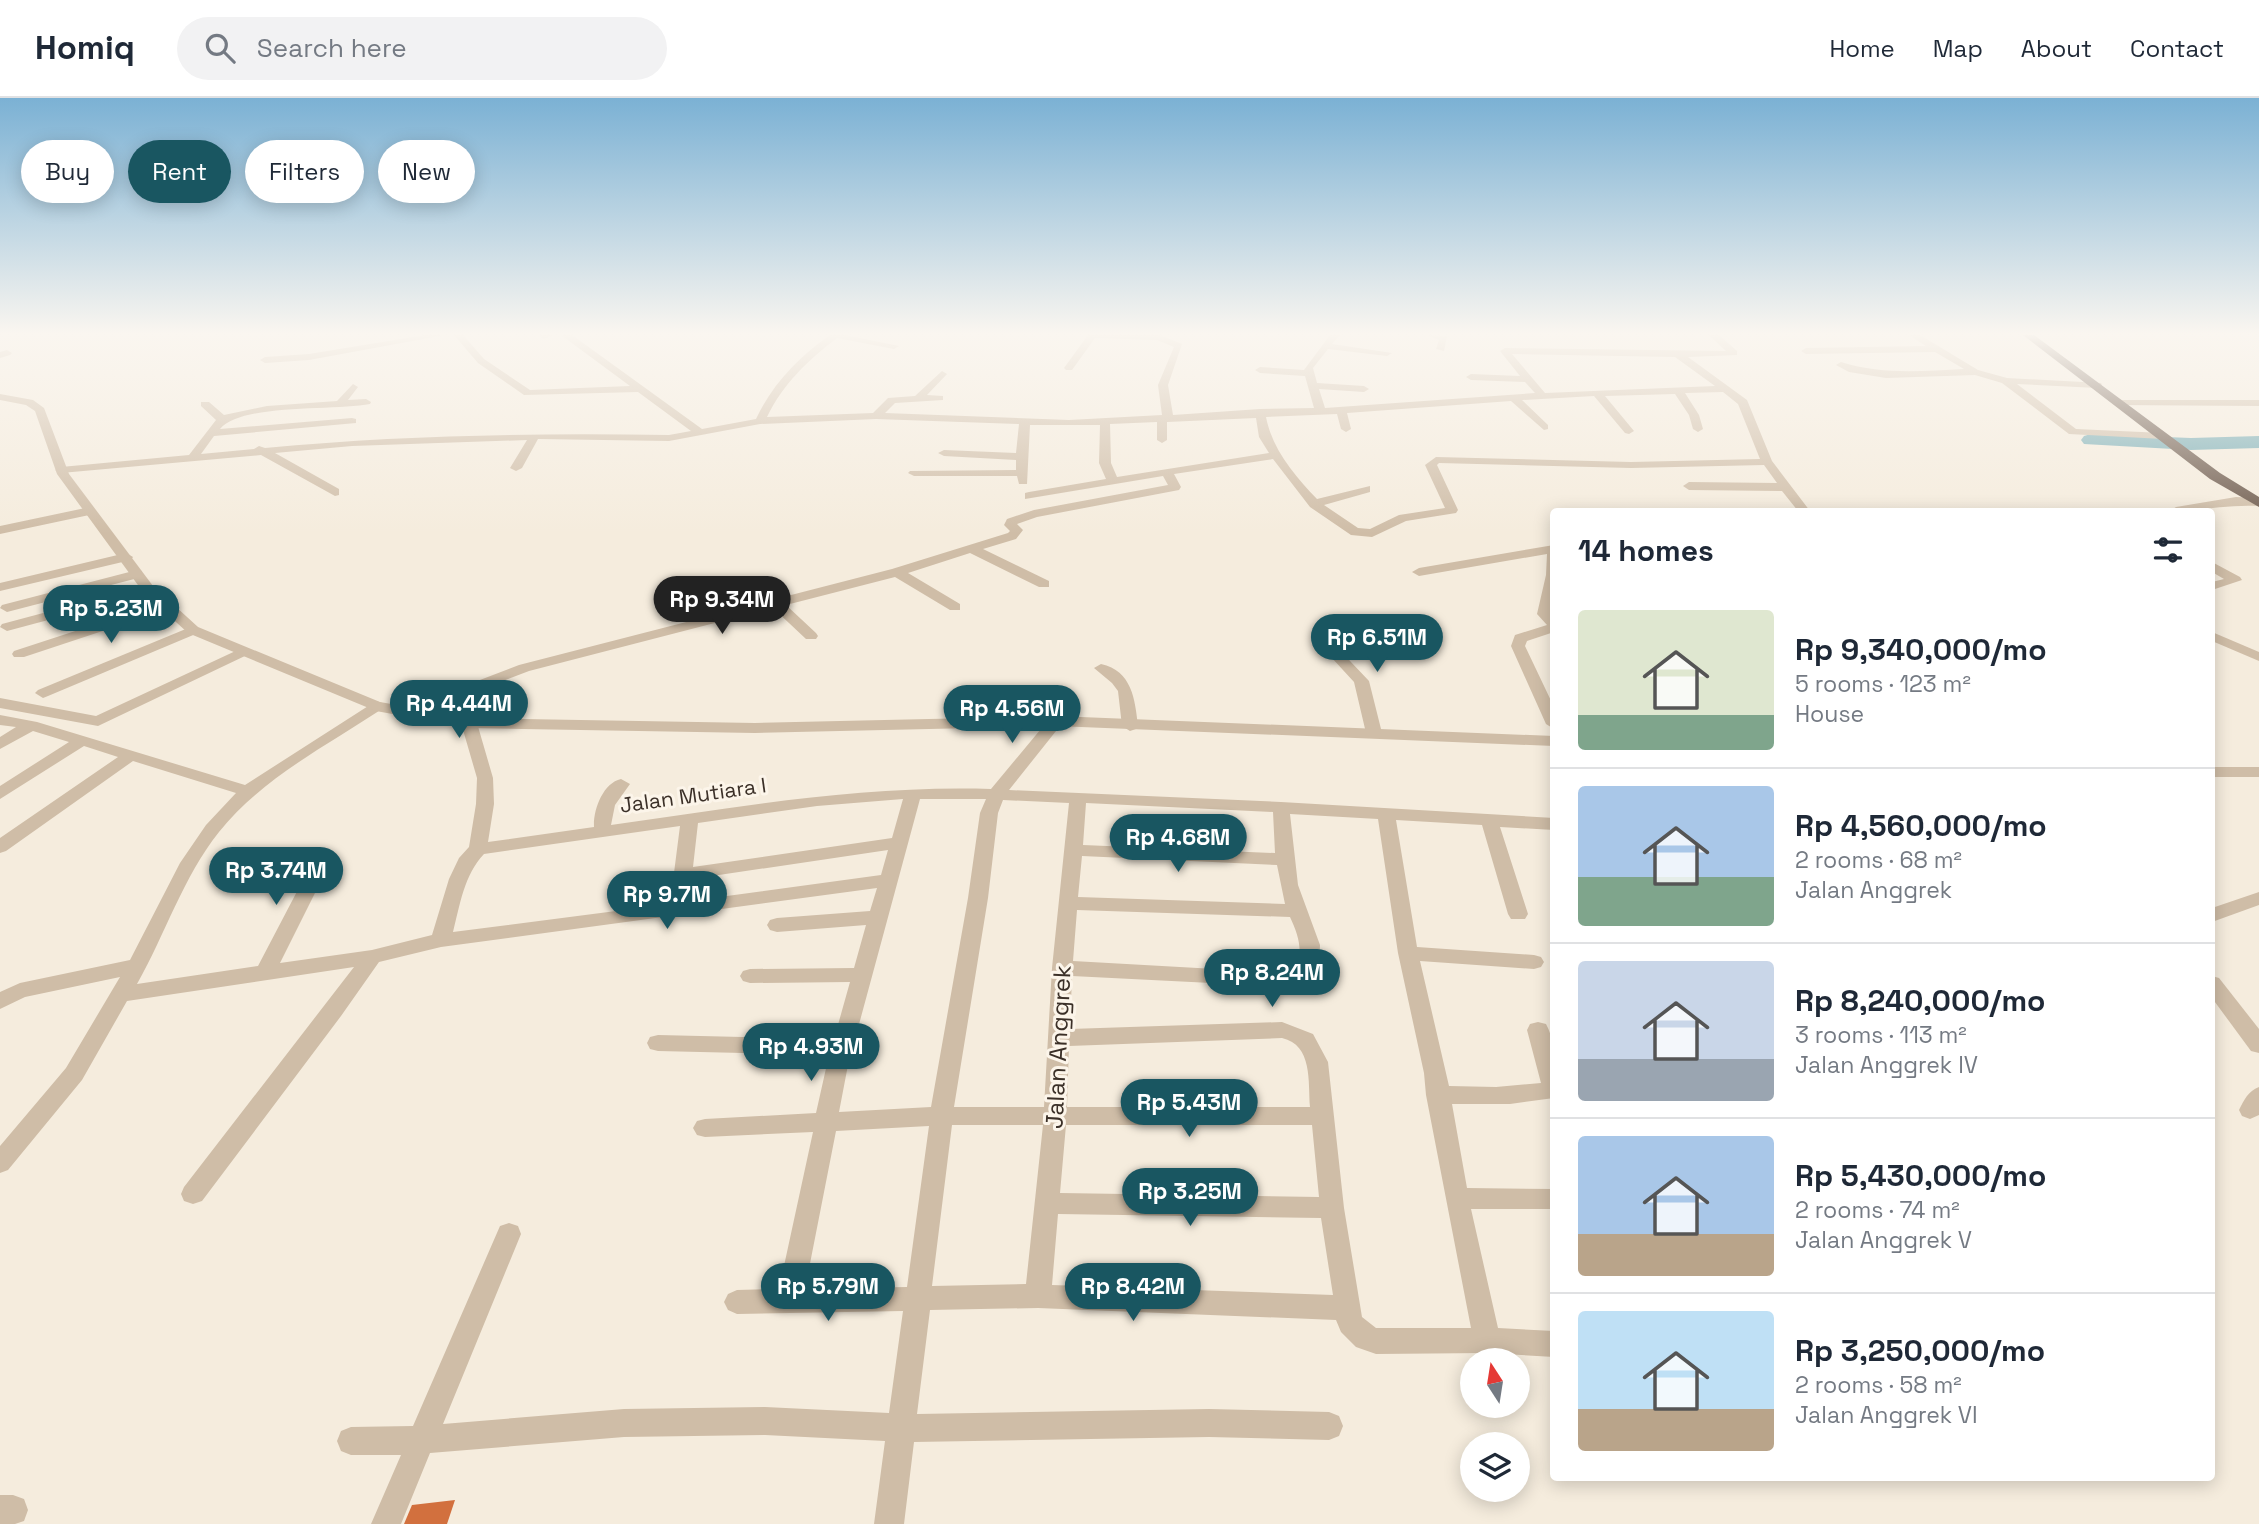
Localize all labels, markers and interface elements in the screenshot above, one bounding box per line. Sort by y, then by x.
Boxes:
search box [177,17,667,80]
text: Homiq [35,27,135,69]
icon: search [201,29,239,67]
text: Search here [257,31,407,65]
text: Home [1829,33,1895,64]
text: Map [1933,33,1983,64]
text: About [2021,33,2092,64]
text: Contact [2130,33,2224,64]
chip: Buy [21,140,114,203]
chip: Rent [128,140,231,203]
chip: Filters [245,140,364,203]
chip: New [378,140,475,203]
text: 14 homes [1578,531,1714,570]
icon: filters [2149,531,2187,569]
pin: Rp 9.34M [650,576,794,636]
text: Rp 9.34M [670,584,774,614]
pin: Rp 5.23M [39,586,183,645]
text: Rp 5.23M [59,593,163,623]
pin: Rp 6.51M [1305,614,1449,674]
text: Rp 6.51M [1327,622,1427,652]
text: Rp 9,340,000/mo [1795,630,2047,669]
icon: home [1634,638,1718,722]
text: 5 rooms · 123 m² [1795,669,1971,699]
pin: Rp 4.44M [387,680,531,740]
pin: Rp 4.56M [940,686,1084,745]
text: Rp 4.44M [406,688,512,718]
text: Rp 4.56M [960,693,1064,723]
text: House [1795,699,1864,729]
street label: Jalan Mutiara I [618,771,768,819]
text: Rp 4,560,000/mo [1795,806,2047,845]
pin: Rp 4.68M [1106,814,1250,874]
icon: home [1634,814,1718,898]
text: Rp 4.68M [1126,822,1230,852]
text: 2 rooms · 68 m² [1795,845,1962,875]
pin: Rp 3.74M [204,848,348,907]
text: Rp 3.74M [225,855,327,885]
pin: Rp 9.7M [602,872,732,931]
text: Jalan Anggrek [1795,875,1952,905]
text: Rp 9.7M [623,879,711,909]
pin: Rp 8.24M [1200,950,1344,1009]
text: Rp 8.24M [1220,957,1324,987]
street label: Jalan Anggrek [1038,964,1078,1130]
text: Rp 8,240,000/mo [1795,981,2045,1020]
icon: home [1634,989,1718,1073]
text: 3 rooms · 113 m² [1795,1020,1967,1050]
pin: Rp 4.93M [739,1024,883,1083]
text: Rp 4.93M [759,1031,863,1061]
text: Jalan Anggrek IV [1795,1050,1978,1080]
pin: Rp 5.43M [1117,1080,1261,1139]
text: Rp 5.43M [1137,1087,1241,1117]
text: Rp 5,430,000/mo [1795,1156,2046,1195]
icon: home [1634,1164,1718,1248]
pin: Rp 3.25M [1118,1168,1262,1228]
text: Rp 3.25M [1138,1176,1242,1206]
text: 2 rooms · 74 m² [1795,1195,1960,1225]
text: Jalan Anggrek V [1795,1225,1972,1255]
pin: Rp 5.79M [756,1264,900,1323]
pin: Rp 8.42M [1061,1264,1205,1323]
text: Rp 5.79M [777,1271,879,1301]
text: Rp 8.42M [1081,1271,1185,1301]
text: Rp 3,250,000/mo [1795,1331,2045,1370]
icon: home [1634,1339,1718,1423]
north arrow [1460,1348,1530,1418]
map controls [1460,1348,1530,1502]
text: 2 rooms · 58 m² [1795,1370,1962,1400]
text: Jalan Anggrek VI [1795,1400,1978,1430]
button: layers [1460,1432,1530,1502]

